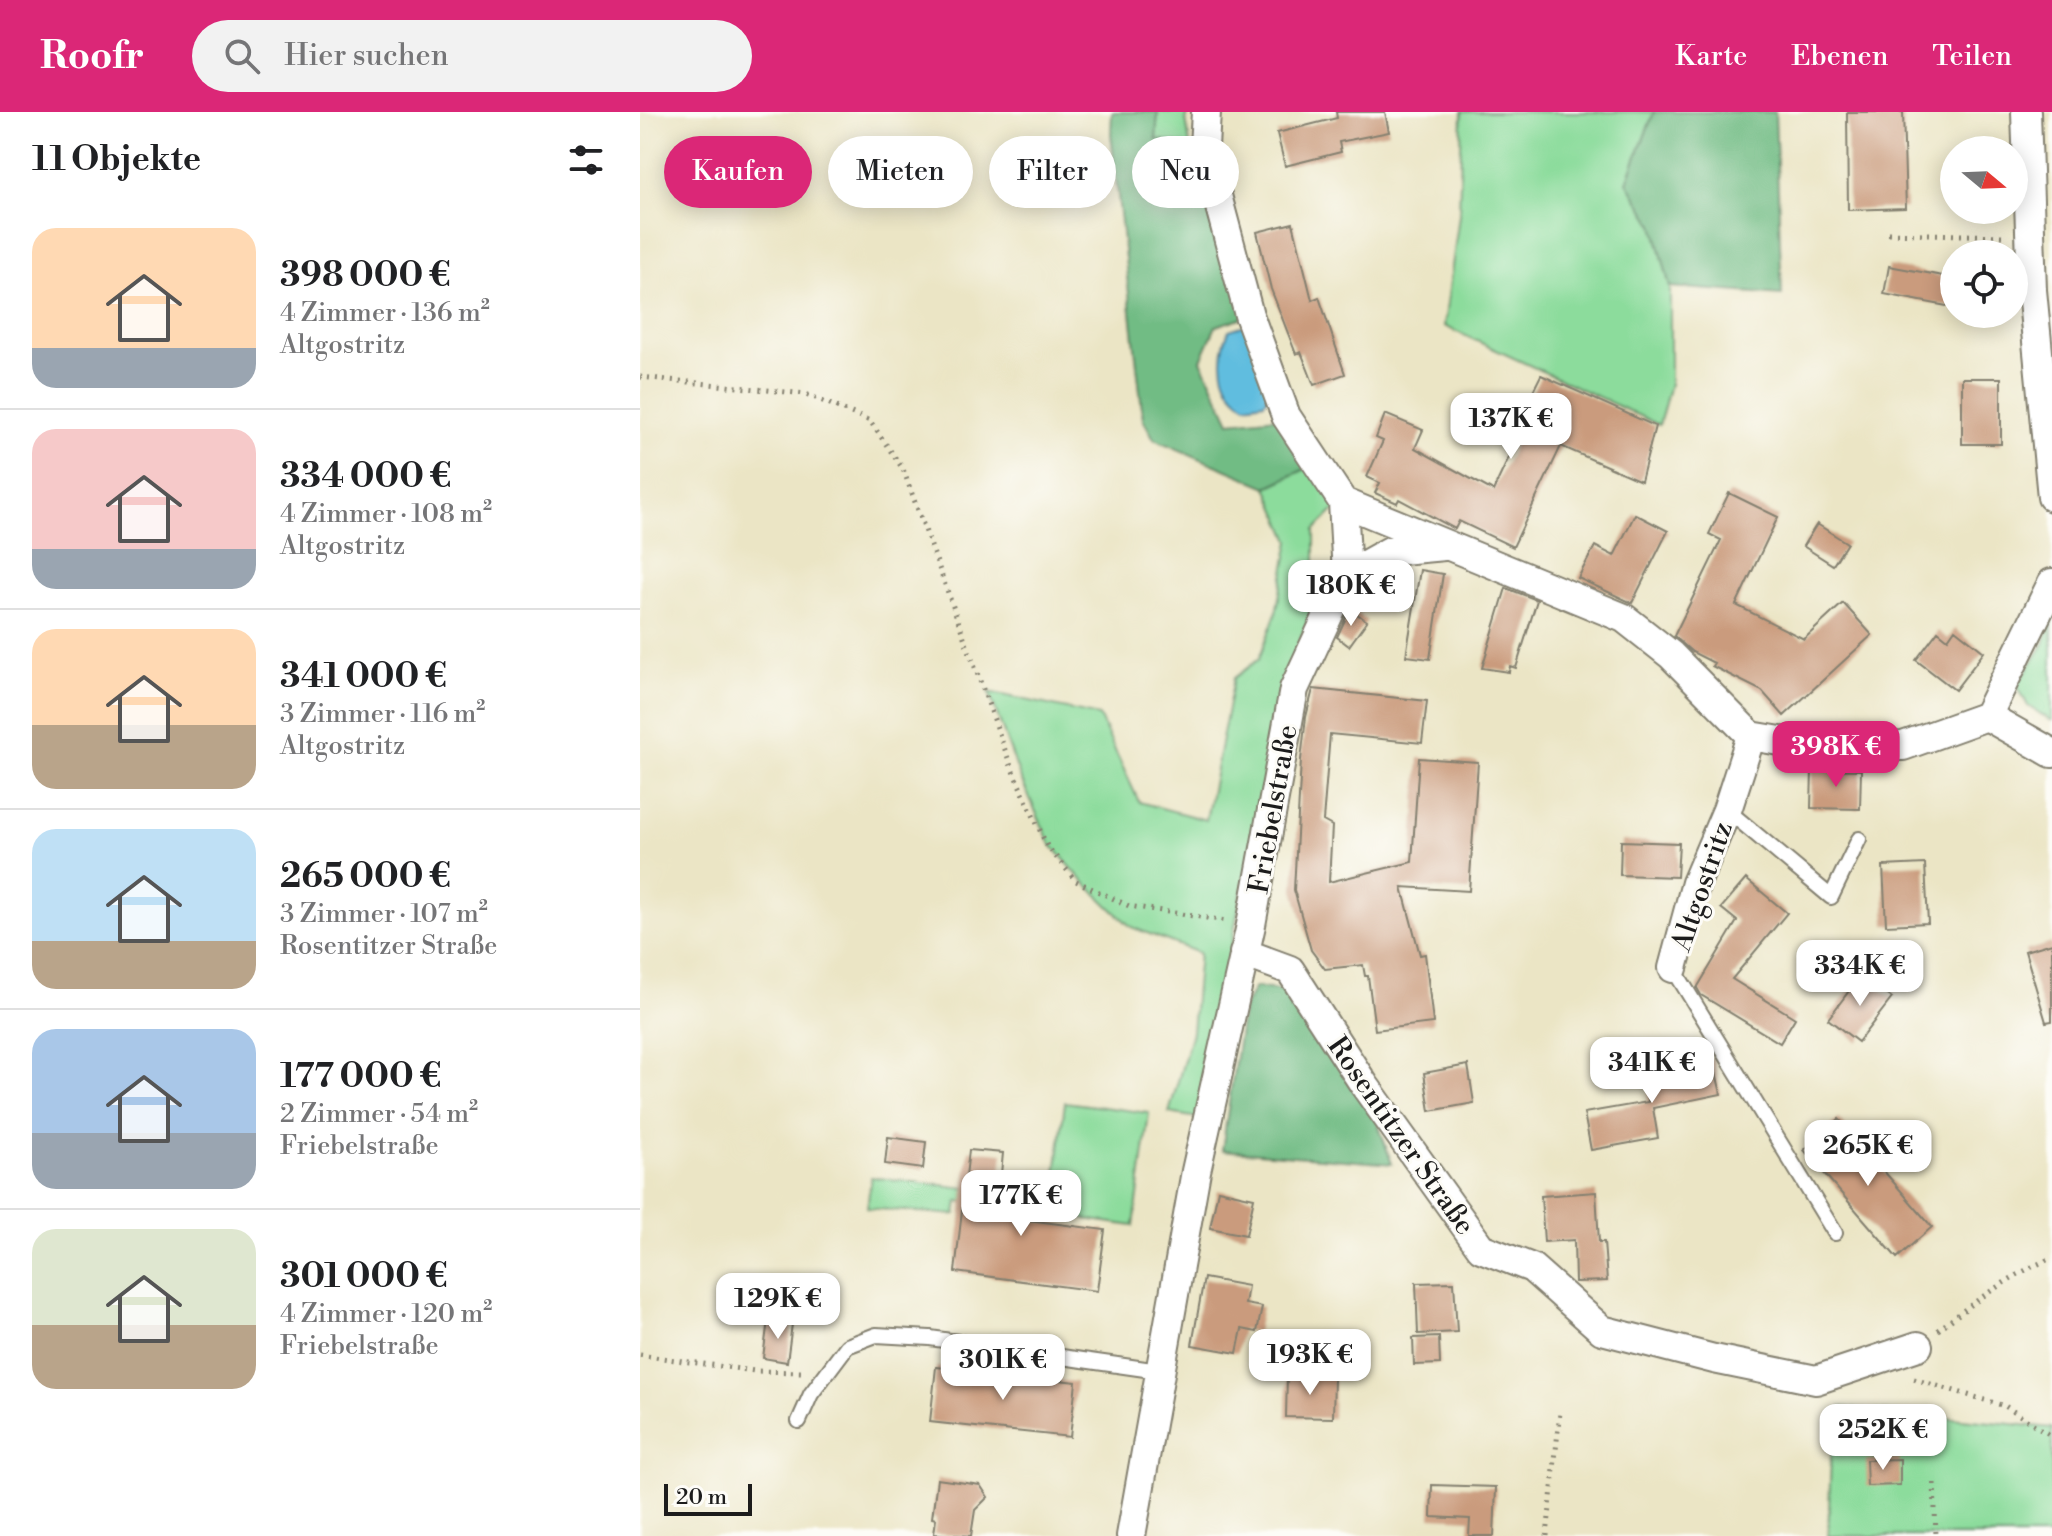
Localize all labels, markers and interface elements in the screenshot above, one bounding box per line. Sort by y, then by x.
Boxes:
search box [192,20,752,92]
text: Roofr [40,33,144,80]
icon: search [220,34,264,78]
text: Hier suchen [284,37,449,75]
text: Karte [1675,39,1747,74]
text: Ebenen [1791,39,1888,74]
text: Teilen [1932,39,2012,74]
chip: Kaufen [664,136,812,208]
chip: Mieten [828,136,973,208]
chip: Filter [989,136,1116,208]
chip: Neu [1132,136,1239,208]
north arrow [1940,136,2028,224]
map controls [1940,136,2028,328]
icon: filters [564,138,608,182]
text: 11 Objekte [32,139,201,181]
button: locate [1940,240,2028,328]
text: 398 000 € [280,255,451,297]
icon: home [96,260,192,356]
text: 4 Zimmer · 136 m² [280,297,490,329]
text: Altgostritz [280,329,405,361]
pin: 137K € [1446,393,1576,461]
text: 137K € [1468,403,1554,435]
text: 334 000 € [280,456,451,498]
icon: home [96,461,192,557]
text: 4 Zimmer · 108 m² [280,498,492,530]
text: Altgostritz [280,530,405,562]
pin: 180K € [1286,560,1416,628]
text: 180K € [1306,570,1396,602]
text: 341 000 € [280,656,447,698]
icon: home [96,661,192,757]
text: 3 Zimmer · 116 m² [280,698,485,730]
pin: 398K € [1771,721,1901,789]
street label: Friebelstraße [1241,722,1306,896]
text: Altgostritz [280,730,405,762]
text: 398K € [1791,731,1881,763]
street label: Altgostritz [1664,817,1741,957]
text: 265 000 € [280,856,451,898]
icon: home [96,861,192,957]
text: 3 Zimmer · 107 m² [280,898,488,930]
text: Rosentitzer Straße [280,930,497,962]
pin: 334K € [1795,940,1925,1008]
text: 334K € [1814,950,1906,982]
street label: Rosentitzer Straße [1319,1030,1482,1242]
pin: 341K € [1587,1037,1717,1105]
text: 341K € [1608,1047,1696,1079]
text: 177 000 € [280,1056,441,1098]
icon: home [96,1061,192,1157]
text: 2 Zimmer · 54 m² [280,1098,478,1130]
pin: 265K € [1803,1120,1933,1188]
text: Friebelstraße [280,1130,439,1162]
text: 265K € [1823,1130,1913,1162]
pin: 177K € [956,1170,1086,1238]
text: 177K € [979,1180,1063,1212]
text: 301 000 € [280,1256,448,1298]
icon: home [96,1261,192,1357]
pin: 129K € [713,1273,843,1341]
text: 129K € [734,1283,822,1315]
text: 4 Zimmer · 120 m² [280,1298,492,1330]
pin: 193K € [1245,1329,1375,1397]
text: Friebelstraße [280,1330,439,1362]
pin: 301K € [938,1334,1068,1402]
text: 193K € [1267,1339,1353,1371]
text: 301K € [959,1344,1047,1376]
pin: 252K € [1818,1404,1948,1472]
text: 252K € [1838,1414,1928,1446]
scale bar [664,1480,752,1516]
text: 20 m [676,1484,727,1511]

